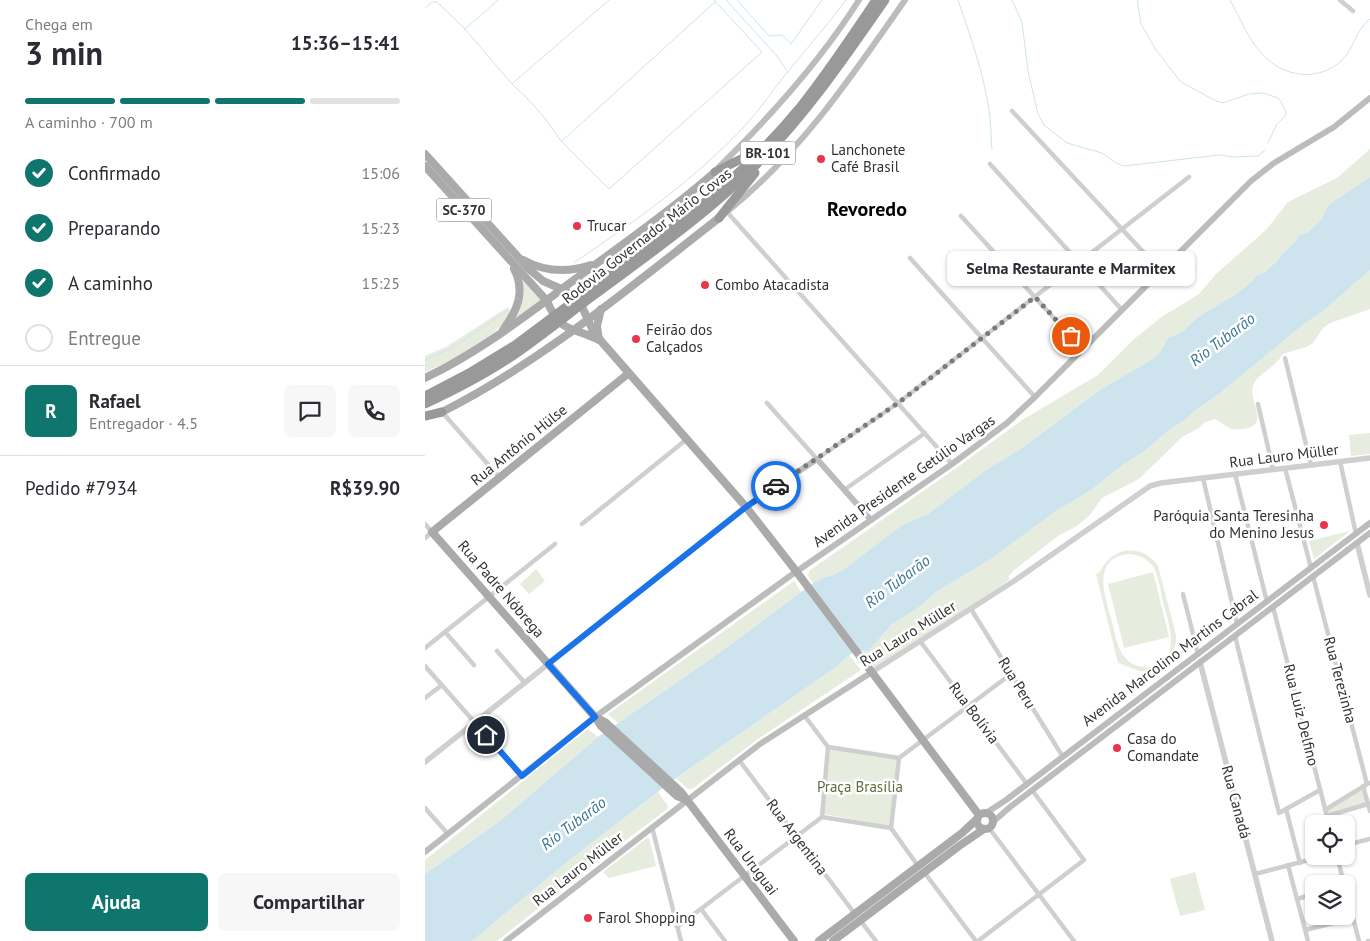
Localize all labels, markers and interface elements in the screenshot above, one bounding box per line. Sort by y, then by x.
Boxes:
text: Chega em [25,14,93,34]
text: 15:36–15:41 [291,31,400,55]
text: 3 min [25,32,103,74]
text: A caminho · 700 m [25,112,153,132]
place label: Lanchonete Café Brasil [831,140,905,176]
road number: BR-101 [741,142,795,164]
marker: Lanchonete Café Brasil [815,153,827,165]
icon: check [25,159,53,187]
text: Confirmado [68,161,161,185]
text: 15:06 [362,163,400,183]
street label: Rodovia Governador Mário Covas [558,163,735,308]
district label: Revoredo [827,196,907,222]
road number: SC-370 [437,198,491,222]
icon: check [25,214,53,242]
text: Preparando [68,216,160,240]
place label: Trucar [587,216,626,235]
text: 15:23 [362,218,400,238]
marker: Trucar [571,220,583,232]
callout: Selma Restaurante e Marmitex [947,251,1195,286]
text: Selma Restaurante e Marmitex [966,258,1176,278]
icon: check [25,269,53,297]
text: A caminho [68,271,153,295]
text: 15:25 [362,273,400,293]
place label: Combo Atacadista [715,275,829,294]
marker: Combo Atacadista [699,279,711,291]
water label: Rio Tubarão [1185,308,1259,370]
pin [1050,315,1092,357]
place label: Feirão dos Calçados [646,320,712,356]
icon: bag [1057,322,1085,350]
text: Entregue [68,326,141,350]
marker: Feirão dos Calçados [630,333,642,345]
button: chat [284,385,336,437]
button: phone [348,385,400,437]
text: Rafael [89,389,141,413]
text: R [45,399,57,423]
street label: Rua Antônio Hülse [467,400,571,489]
street label: Avenida Presidente Getúlio Vargas [809,410,999,551]
text: Entregador · 4.5 [89,413,198,433]
street label: Rua Lauro Müller [1228,439,1340,472]
courier [751,461,801,511]
icon: car [762,472,790,500]
text: Pedido #7934 [25,476,137,500]
text: R$39.90 [330,476,400,500]
place label: Paróquia Santa Teresinha do Menino Jesus [1153,506,1314,542]
marker: Paróquia Santa Teresinha do Menino Jesus [1318,519,1330,531]
street label: Rua Padre Nóbrega [454,536,549,641]
water label: Rio Tubarão [860,550,934,612]
street label: Avenida Marcolino Martins Cabral [1078,585,1262,730]
street label: Rua Lauro Müller [856,596,959,671]
street label: Rua Terezinha [1320,634,1361,725]
street label: Rua Peru [994,654,1041,712]
street label: Rua Luiz Delfino [1280,662,1323,768]
street label: Rua Bolívia [945,678,1004,747]
pin [465,714,507,756]
icon: home [472,721,500,749]
place label: Casa do Comandate [1127,729,1199,765]
marker: Casa do Comandate [1111,742,1123,754]
street label: Rua Canadá [1218,763,1255,841]
park label: Praça Brasília [817,777,903,796]
water label: Rio Tubarão [536,792,610,854]
street label: Rua Argentina [763,795,832,878]
map controls [1305,815,1355,925]
button: locate [1305,815,1355,865]
street label: Rua Uruguai [720,824,783,899]
street label: Rua Lauro Müller [529,827,627,910]
button: Ajuda [25,873,208,931]
button: Compartilhar [218,873,400,931]
button: layers [1305,875,1355,925]
place label: Farol Shopping [598,908,695,927]
marker: Farol Shopping [582,912,594,924]

